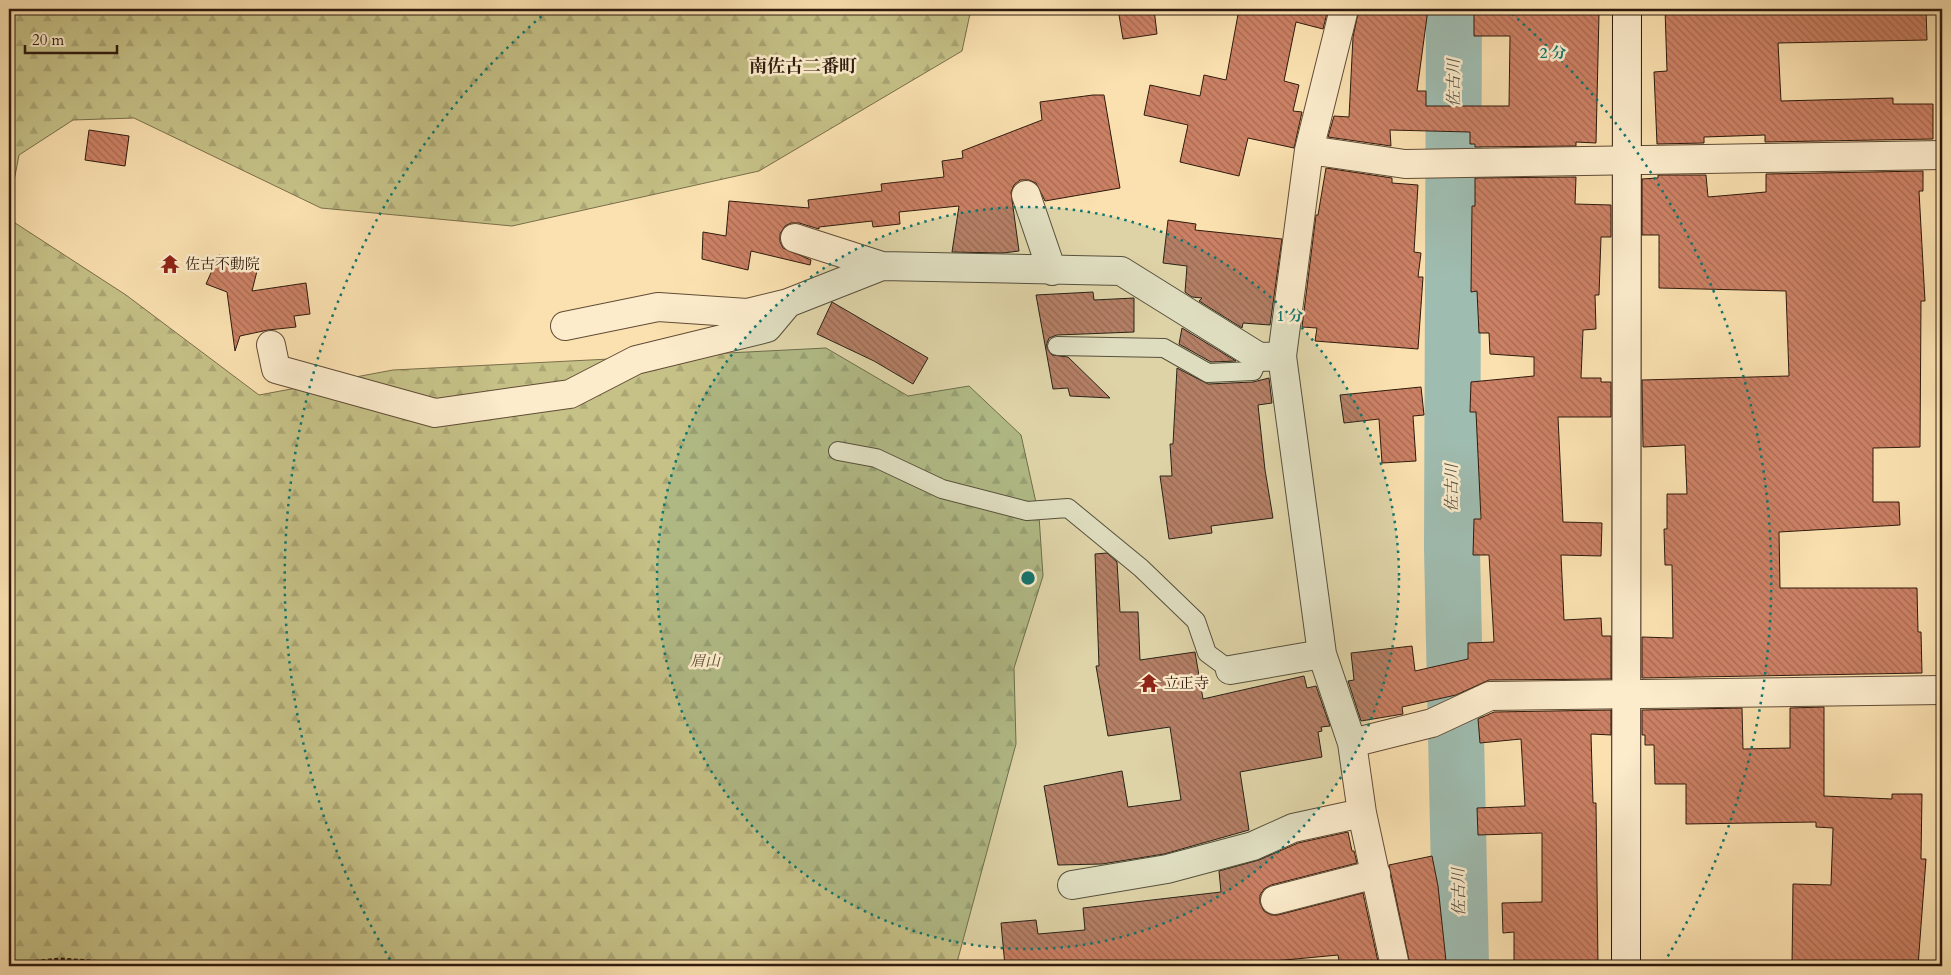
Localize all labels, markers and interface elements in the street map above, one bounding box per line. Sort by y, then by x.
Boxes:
scale bar [25,22,118,54]
text: 20 m [32,30,64,50]
text: 2 分 [1540,43,1566,63]
district label: 南佐古二番町 [749,54,857,79]
water label: 佐古川 [1443,57,1465,107]
temple icon: 佐古不動院 [159,253,181,275]
place label: 佐古不動院 [185,254,260,274]
text: 1 分 [1277,306,1303,326]
water label: 佐古川 [1441,462,1463,512]
centre of rings [1019,569,1037,587]
park label: 眉山 [690,651,721,671]
temple icon: 立正寺 [1138,672,1160,694]
place label: 立正寺 [1164,673,1209,693]
water label: 佐古川 [1448,866,1470,916]

